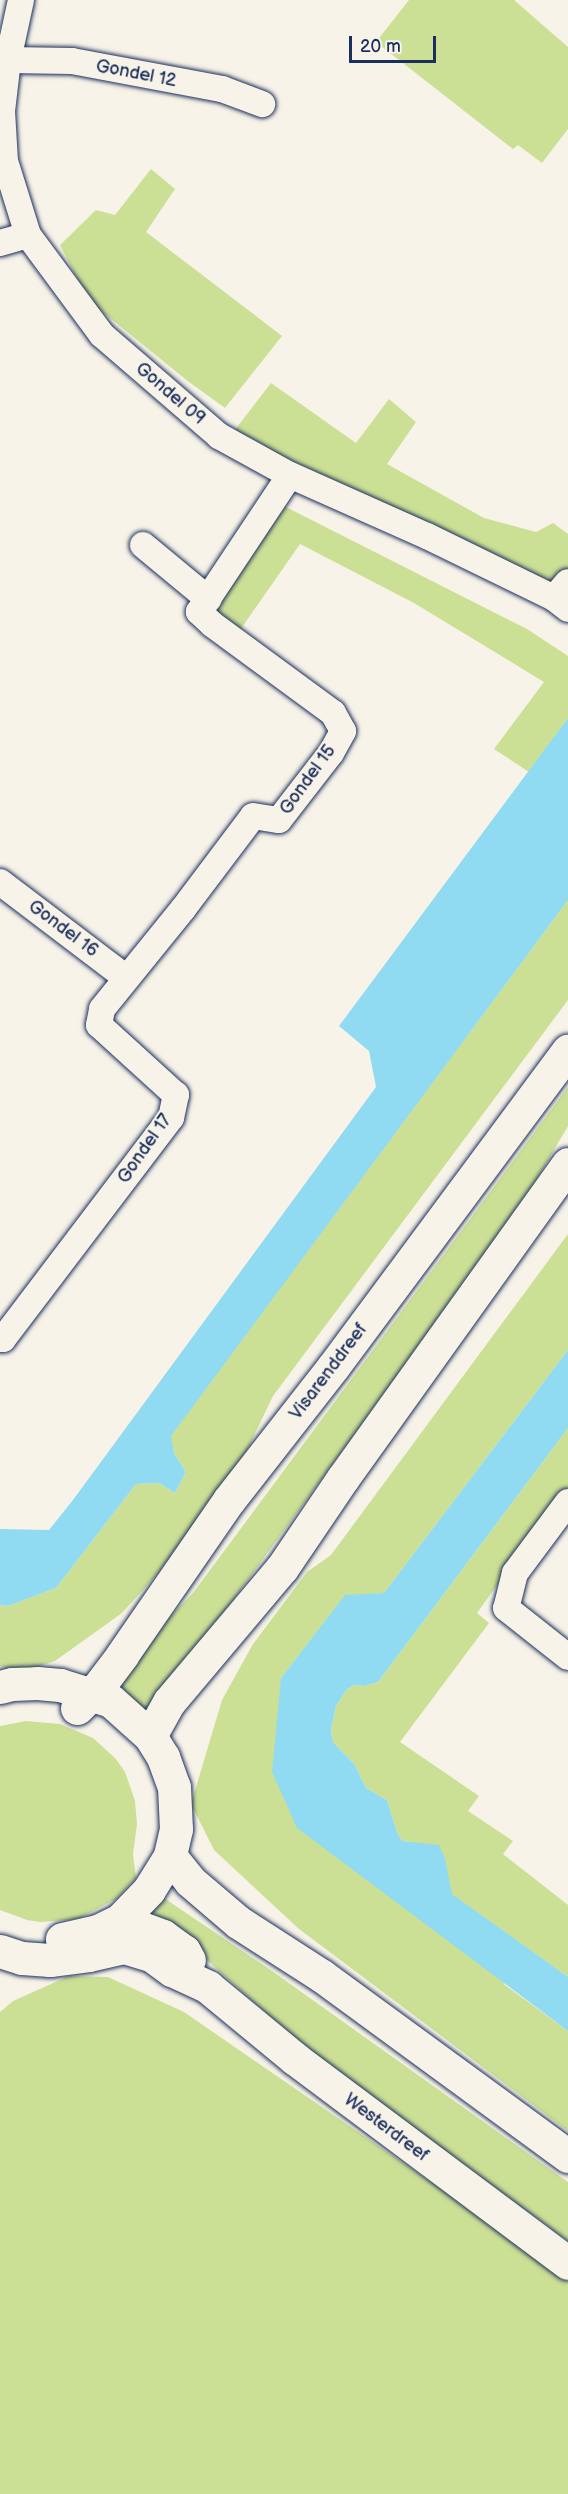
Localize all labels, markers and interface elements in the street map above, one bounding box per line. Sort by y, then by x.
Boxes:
scale bar [352,24,439,62]
text: 20 m [360,36,401,57]
street label: Gondel 12 [94,56,178,92]
street label: Gondel 09 [131,358,209,430]
street label: Gondel 15 [275,741,341,819]
street label: Gondel 16 [24,896,102,962]
street label: Gondel 17 [113,1110,177,1188]
street label: Visarenddreef [286,1320,372,1424]
street label: Westerdreef [340,2089,432,2167]

